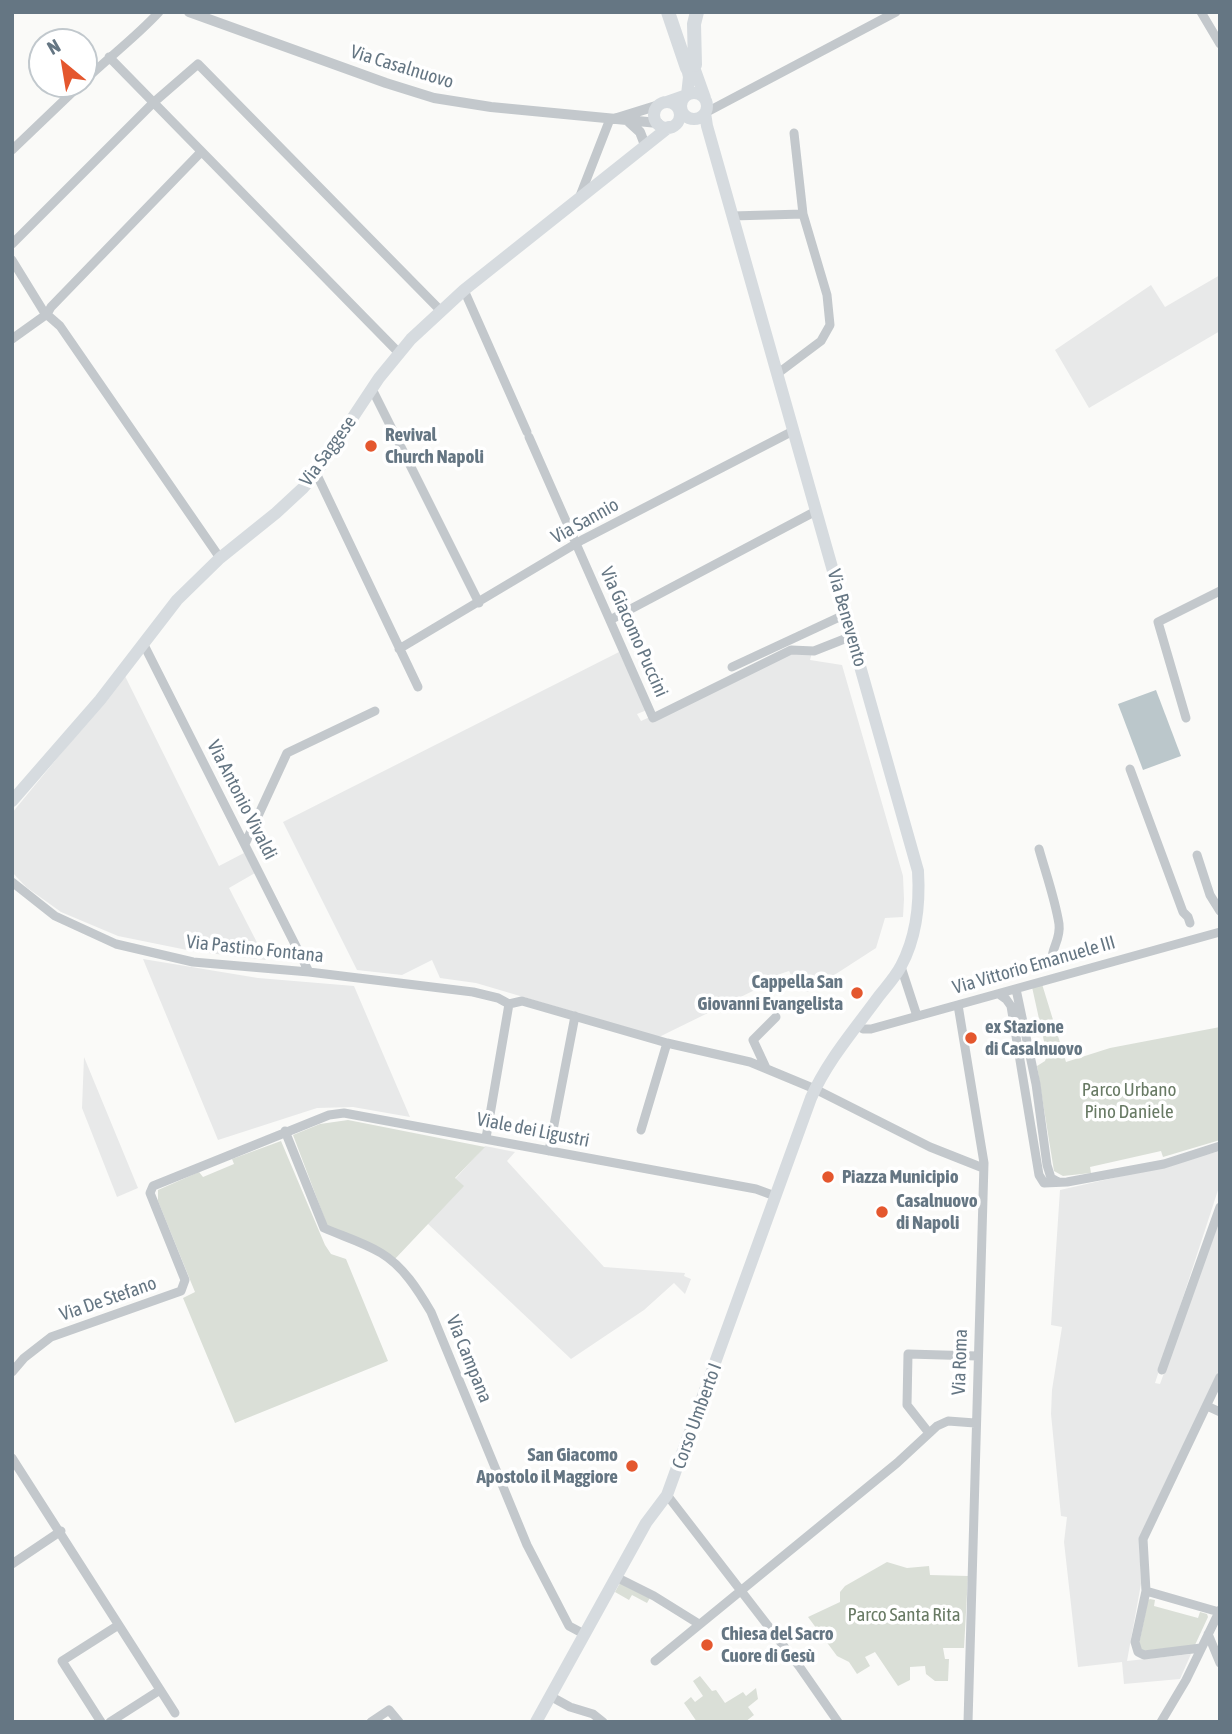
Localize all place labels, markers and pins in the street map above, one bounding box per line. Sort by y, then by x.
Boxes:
place label: Revival Church Napoli [385,424,484,468]
marker: Revival Church Napoli [363,438,379,454]
place label: Cappella San Giovanni Evangelista [697,971,843,1015]
marker: Cappella San Giovanni Evangelista [849,985,865,1001]
place label: ex Stazione di Casalnuovo [985,1016,1083,1060]
marker: ex Stazione di Casalnuovo [963,1030,979,1046]
place label: Piazza Municipio [842,1166,959,1188]
marker: Piazza Municipio [820,1169,836,1185]
place label: Casalnuovo di Napoli [896,1190,978,1234]
marker: Casalnuovo di Napoli [874,1204,890,1220]
place label: San Giacomo Apostolo il Maggiore [476,1444,618,1488]
marker: San Giacomo Apostolo il Maggiore [624,1458,640,1474]
place label: Chiesa del Sacro Cuore di Gesù [721,1623,834,1667]
marker: Chiesa del Sacro Cuore di Gesù [699,1637,715,1653]

